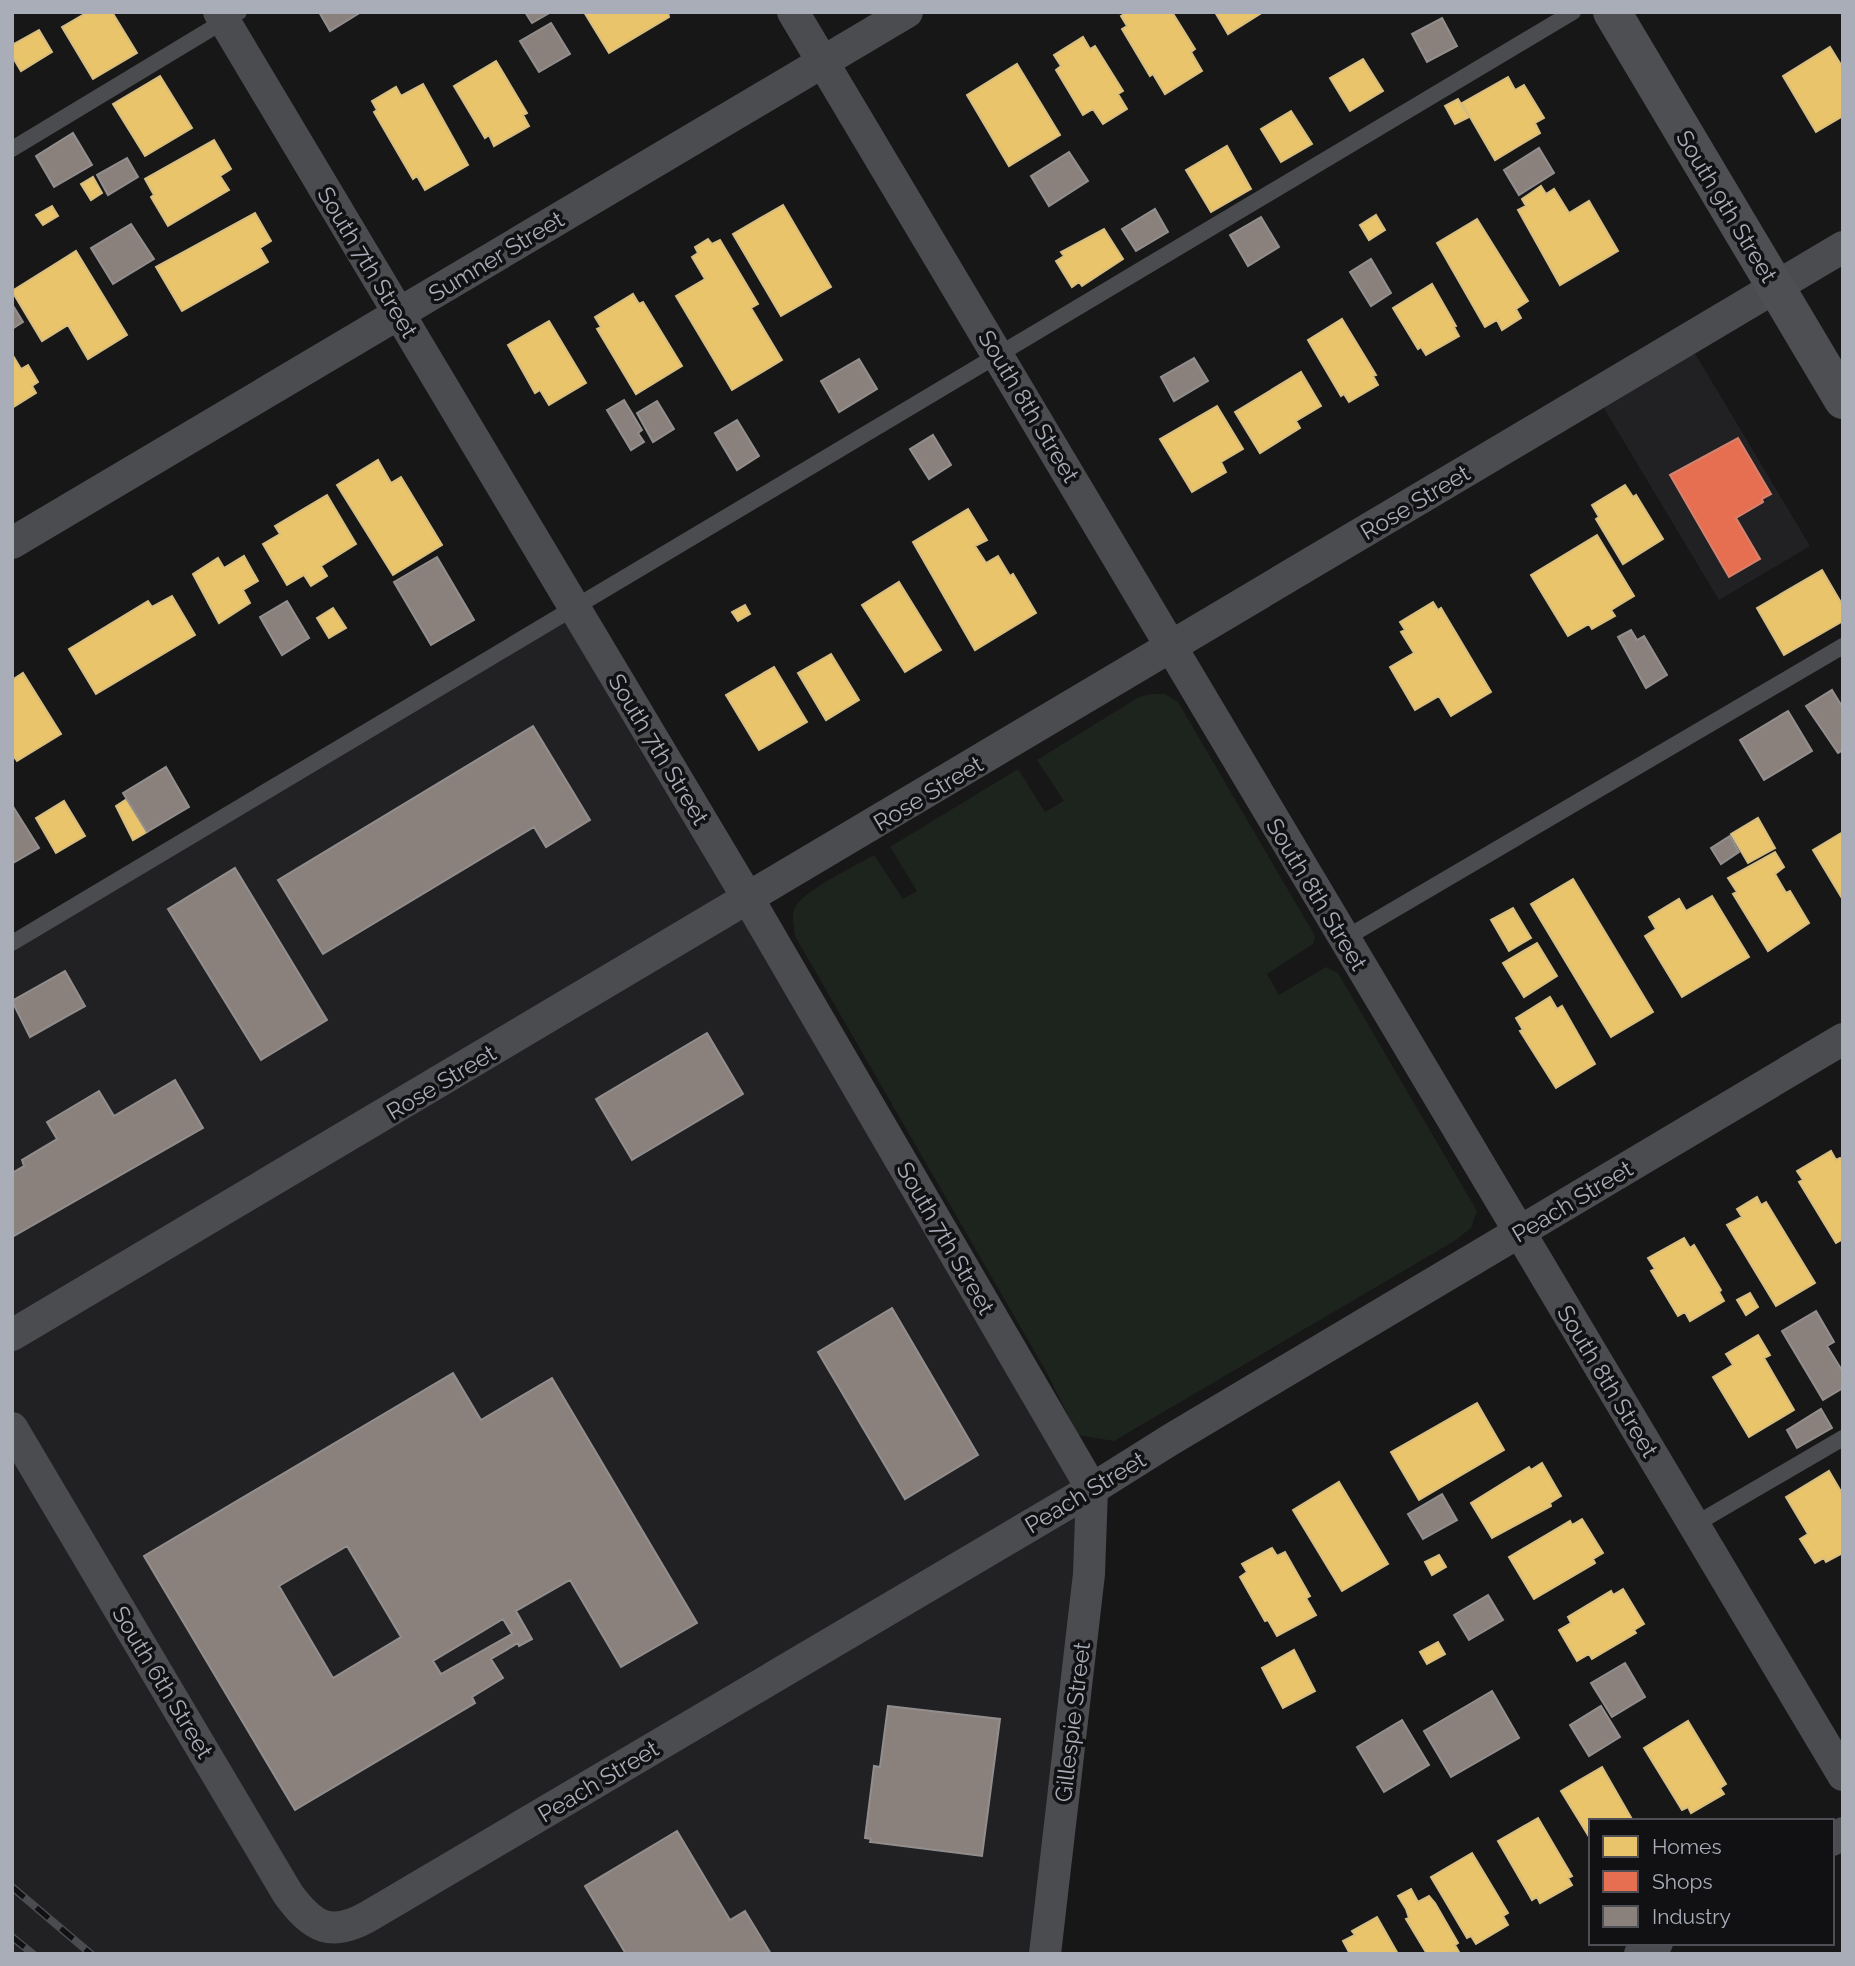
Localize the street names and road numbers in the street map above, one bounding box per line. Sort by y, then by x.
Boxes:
street label: South 9th Street [1671,125,1783,287]
street label: South 7th Street [312,182,424,343]
street label: Sumner Street [424,205,569,307]
street label: South 8th Street [973,325,1085,487]
street label: Rose Street [1356,459,1475,545]
street label: South 7th Street [603,669,715,830]
street label: Rose Street [869,750,988,836]
street label: South 8th Street [1261,813,1373,975]
street label: Rose Street [382,1039,501,1125]
street label: Peach Street [1507,1154,1637,1248]
street label: South 7th Street [891,1157,1001,1319]
street label: South 8th Street [1552,1300,1664,1462]
street label: Peach Street [1020,1445,1150,1539]
street label: South 6th Street [107,1601,219,1763]
street label: Gillespie Street [1049,1640,1095,1804]
street label: Peach Street [533,1734,663,1828]

